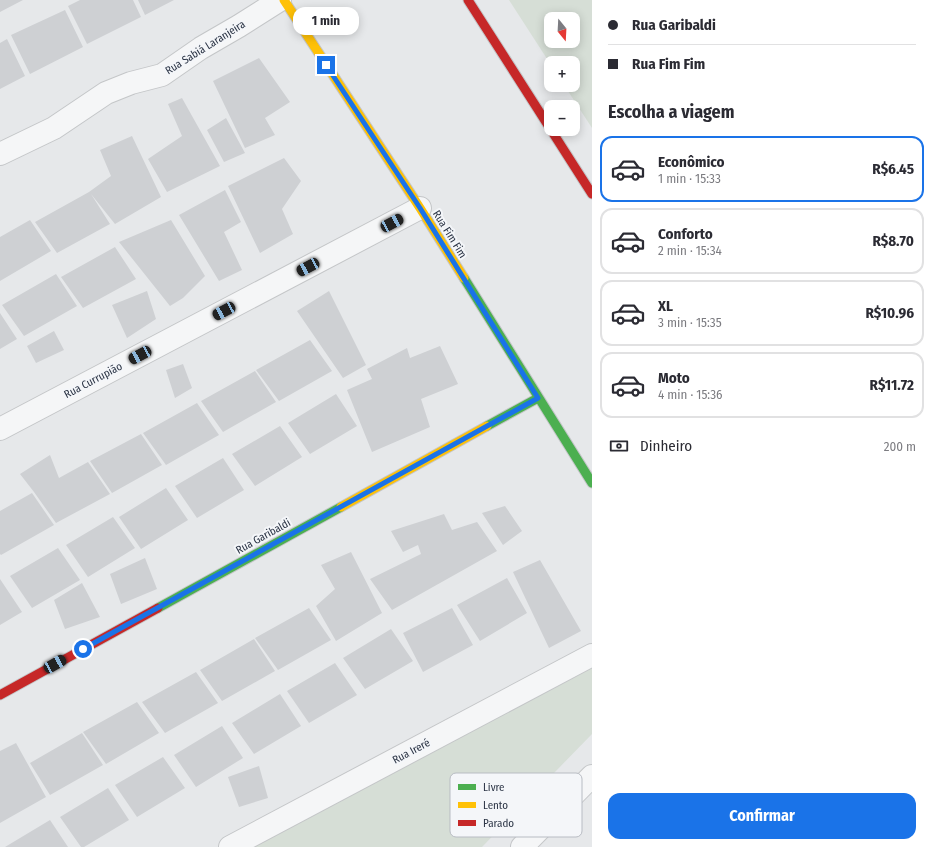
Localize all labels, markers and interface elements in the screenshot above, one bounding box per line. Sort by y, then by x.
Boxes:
callout: 1 min [293,7,359,35]
north arrow [544,12,580,48]
map controls [544,12,580,136]
text: 1 min [312,13,340,28]
text: Rua Garibaldi [632,16,716,34]
street label: Rua Sabiá Laranjeira [163,18,248,77]
text: Rua Fim Fim [632,55,705,73]
route end [317,56,335,74]
button: + [544,56,580,92]
button: − [544,100,580,136]
text: Escolha a viagem [608,101,734,123]
icon: car [610,151,646,187]
text: Econômico [658,153,725,171]
text: R$6.45 [872,160,914,178]
text: 1 min · 15:33 [658,171,721,186]
street label: Rua Fim Fim [430,208,469,260]
car [379,212,405,234]
icon: car [610,223,646,259]
text: Conforto [658,225,713,243]
text: R$8.70 [872,232,914,250]
text: 2 min · 15:34 [658,243,722,258]
car [295,256,321,278]
icon: car [610,295,646,331]
text: XL [658,297,673,315]
car [211,300,237,322]
text: R$10.96 [866,304,914,322]
text: 3 min · 15:35 [658,315,722,330]
car [127,344,153,366]
street label: Rua Currupião [62,360,125,401]
icon: car [610,367,646,403]
text: Moto [658,369,690,387]
text: R$11.72 [870,376,914,394]
text: 4 min · 15:36 [658,387,723,402]
icon: cash [608,435,630,457]
text: Dinheiro [640,437,692,455]
text: 200 m [884,439,916,454]
street label: Rua Garibaldi [234,516,293,557]
route start [74,640,92,658]
car [42,653,68,675]
street label: Rua Ireré [390,736,432,767]
legend [450,773,582,837]
text: Livre [483,781,505,794]
button: Confirmar [608,793,916,839]
text: Lento [483,799,508,812]
text: Parado [483,817,514,830]

